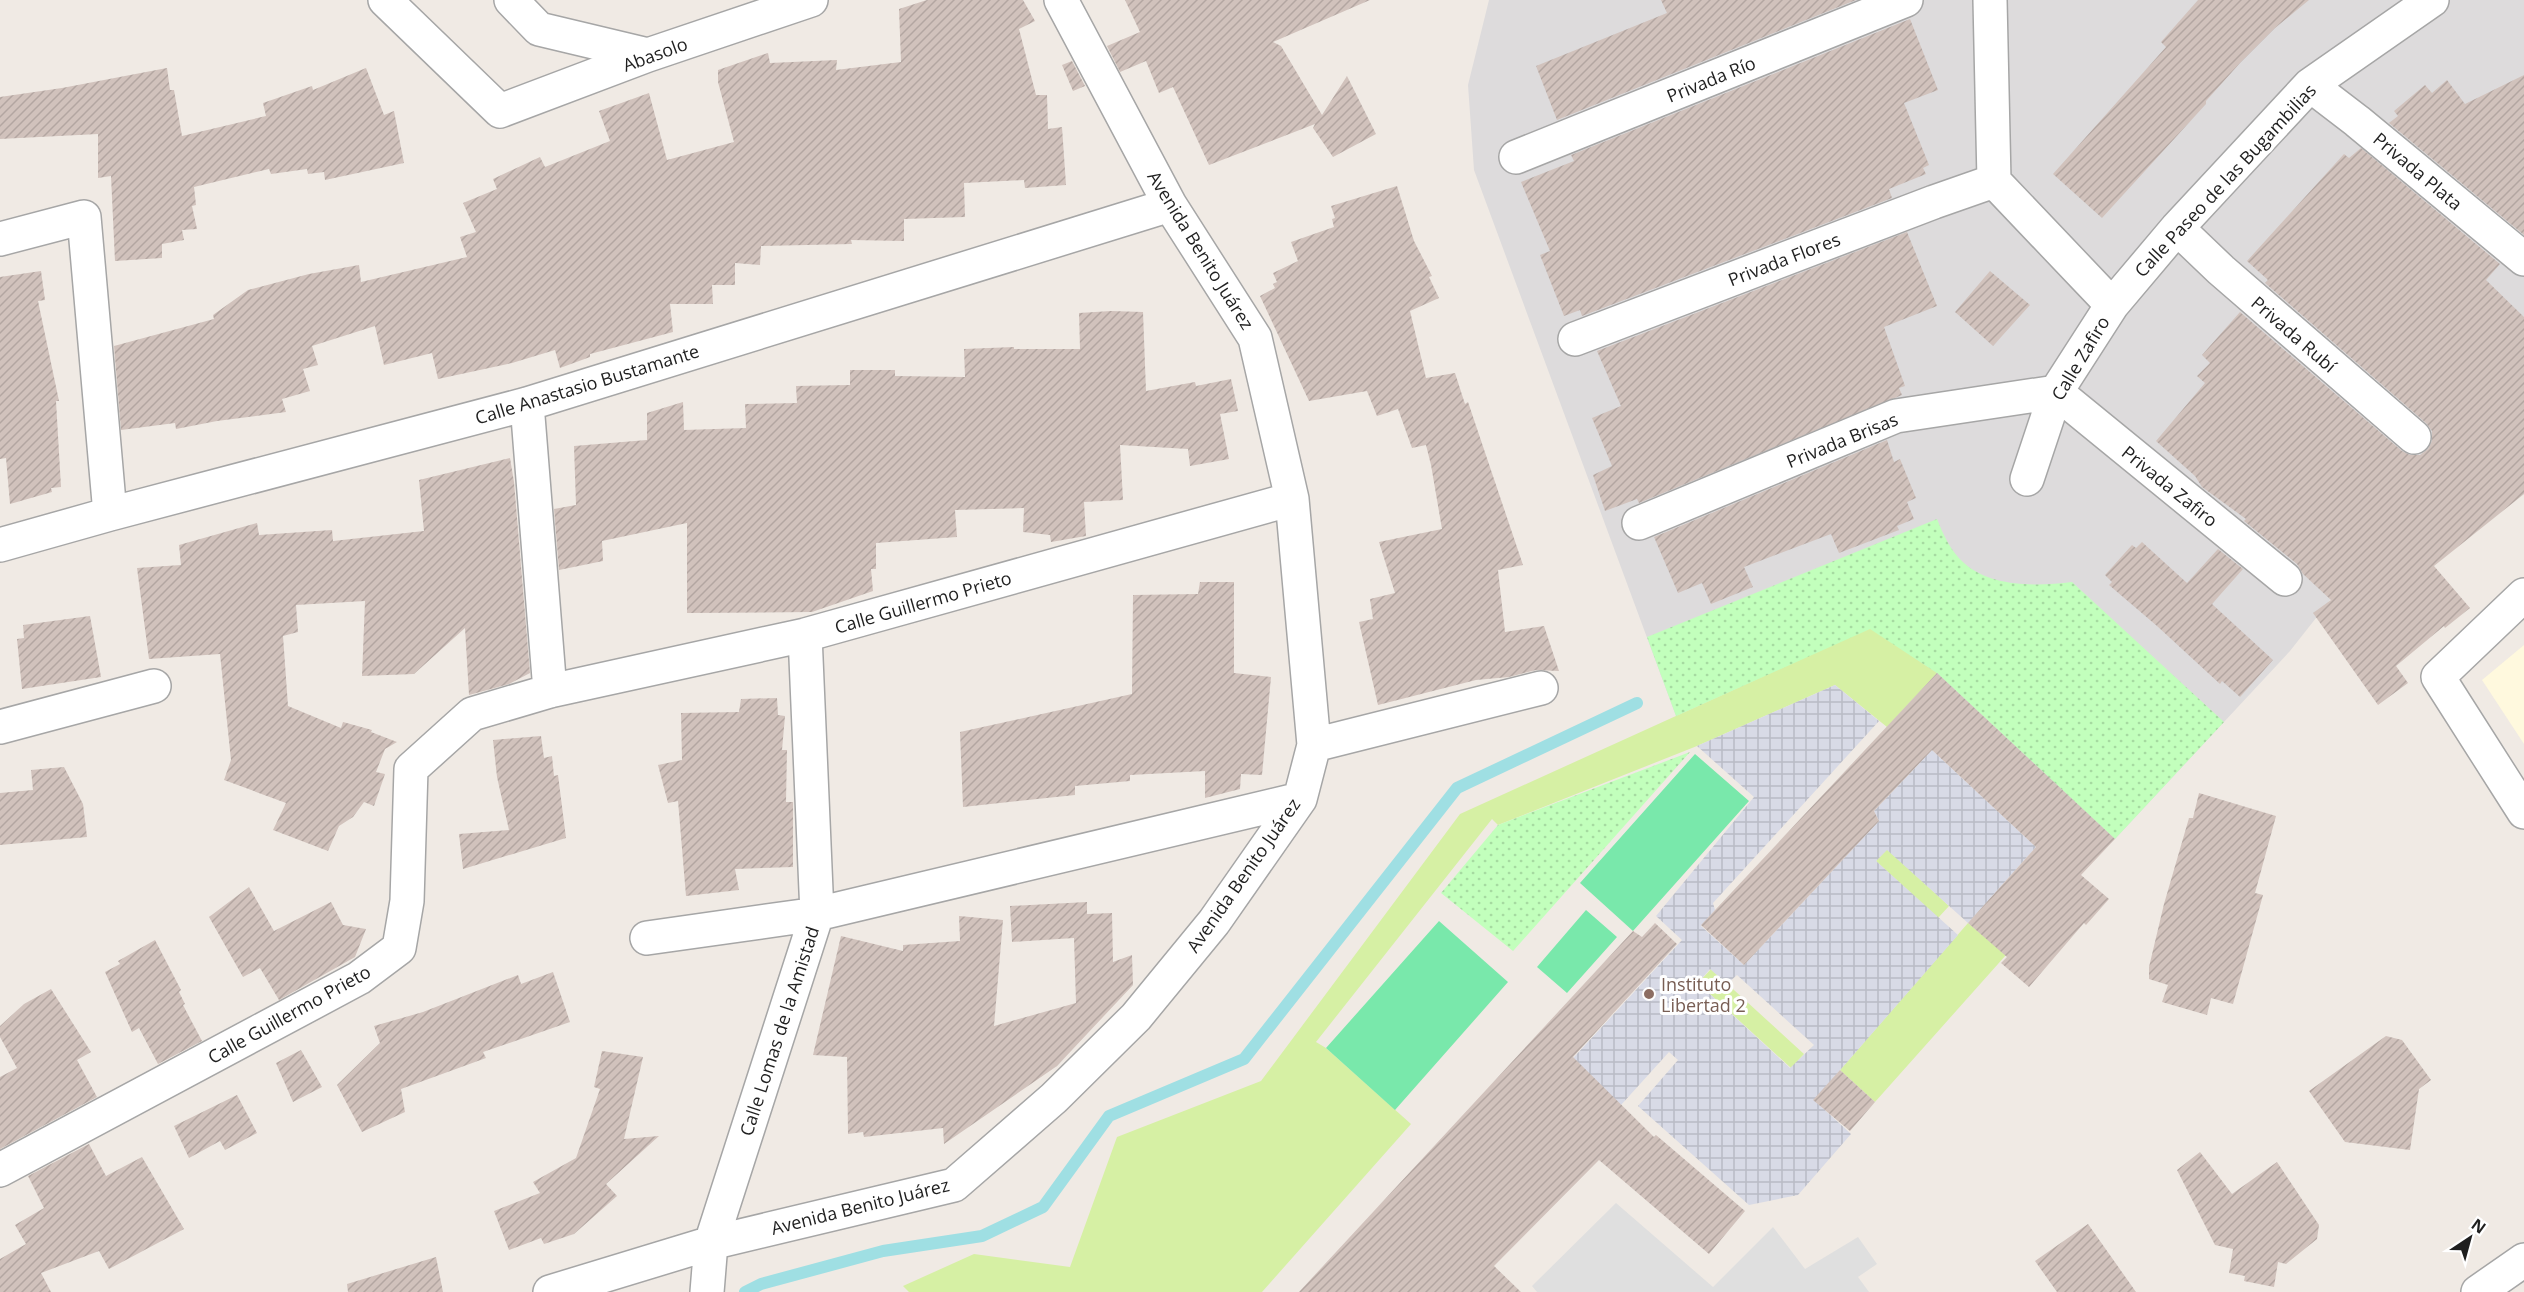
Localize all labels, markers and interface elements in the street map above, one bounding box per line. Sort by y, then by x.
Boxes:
street label: Abasolo [619,31,691,77]
street label: Privada Río [1663,50,1759,108]
street label: Calle Paseo de las Bugambilias [2129,78,2321,282]
street label: Privada Plata [2368,127,2468,215]
street label: Avenida Benito Juárez [1142,166,1260,334]
street label: Privada Flores [1725,227,1843,291]
street label: Privada Rubí [2246,290,2342,378]
street label: Calle Zafiro [2045,311,2115,405]
street label: Calle Anastasio Bustamante [472,338,702,430]
street label: Privada Brisas [1783,407,1901,473]
street label: Privada Zafiro [2117,440,2223,532]
street label: Calle Guillermo Prieto [832,565,1014,639]
street label: Avenida Benito Juárez [1181,793,1305,957]
street label: Calle Lomas de la Amistad [734,923,824,1139]
street label: Calle Guillermo Prieto [203,959,375,1069]
place label: Instituto Libertad 2 [1661,972,1746,1017]
marker: Instituto Libertad 2 [1642,987,1656,1001]
street label: Avenida Benito Juárez [768,1172,952,1240]
north arrow [2440,1208,2500,1268]
text: N [2467,1213,2491,1239]

